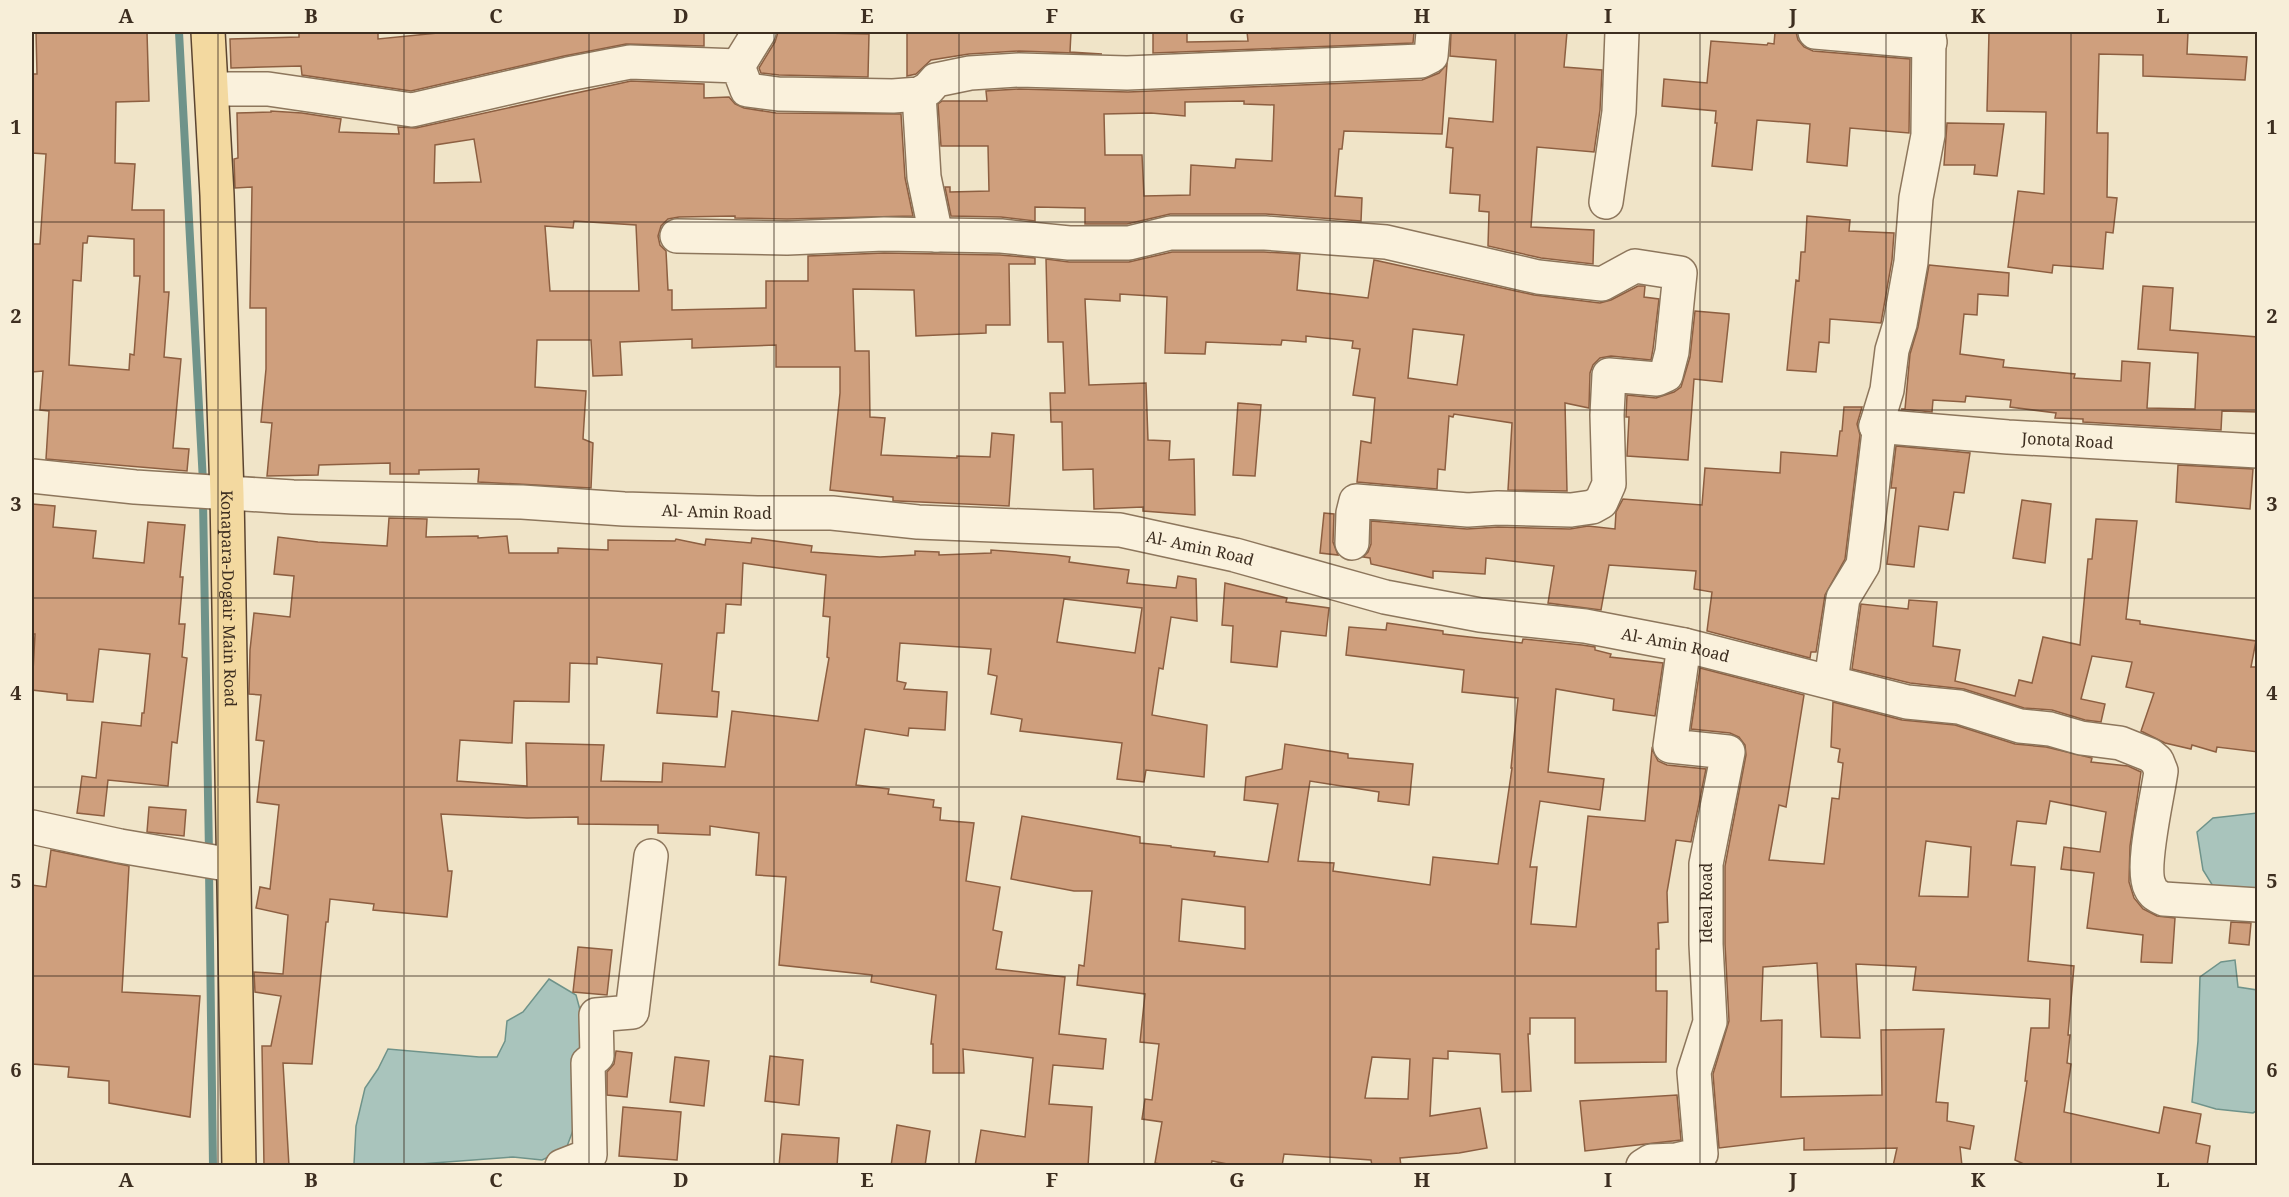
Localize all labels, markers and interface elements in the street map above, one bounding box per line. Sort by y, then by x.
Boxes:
text: A [118,2,134,29]
text: B [304,2,318,29]
text: C [489,2,503,29]
text: D [673,2,689,29]
text: E [860,2,874,29]
text: F [1046,2,1058,29]
text: G [1229,2,1245,29]
text: H [1414,2,1430,29]
text: I [1604,2,1612,29]
text: J [1788,2,1797,29]
text: K [1971,2,1986,29]
text: L [2156,2,2170,29]
text: 1 [10,113,22,140]
text: 1 [2266,113,2278,140]
text: 2 [10,302,22,329]
text: 2 [2266,302,2278,329]
street label: Jonota Road [2020,427,2114,454]
text: 3 [10,490,22,517]
street label: Konapara-Dogair Main Road [216,490,242,707]
text: 3 [2266,490,2278,517]
street label: Al- Amin Road [661,499,772,524]
street label: Al- Amin Road [1144,525,1257,571]
street label: Al- Amin Road [1620,622,1732,667]
text: 4 [10,679,22,706]
text: 4 [2266,679,2278,706]
street label: Ideal Road [1695,862,1717,944]
text: 5 [10,867,22,894]
text: 5 [2266,867,2278,894]
text: 6 [10,1056,22,1083]
text: 6 [2266,1056,2278,1083]
text: A [118,1166,134,1193]
text: B [304,1166,318,1193]
text: C [489,1166,503,1193]
text: D [673,1166,689,1193]
text: E [860,1166,874,1193]
text: F [1046,1166,1058,1193]
text: G [1229,1166,1245,1193]
text: H [1414,1166,1430,1193]
text: I [1604,1166,1612,1193]
text: J [1788,1166,1797,1193]
text: K [1971,1166,1986,1193]
text: L [2156,1166,2170,1193]

